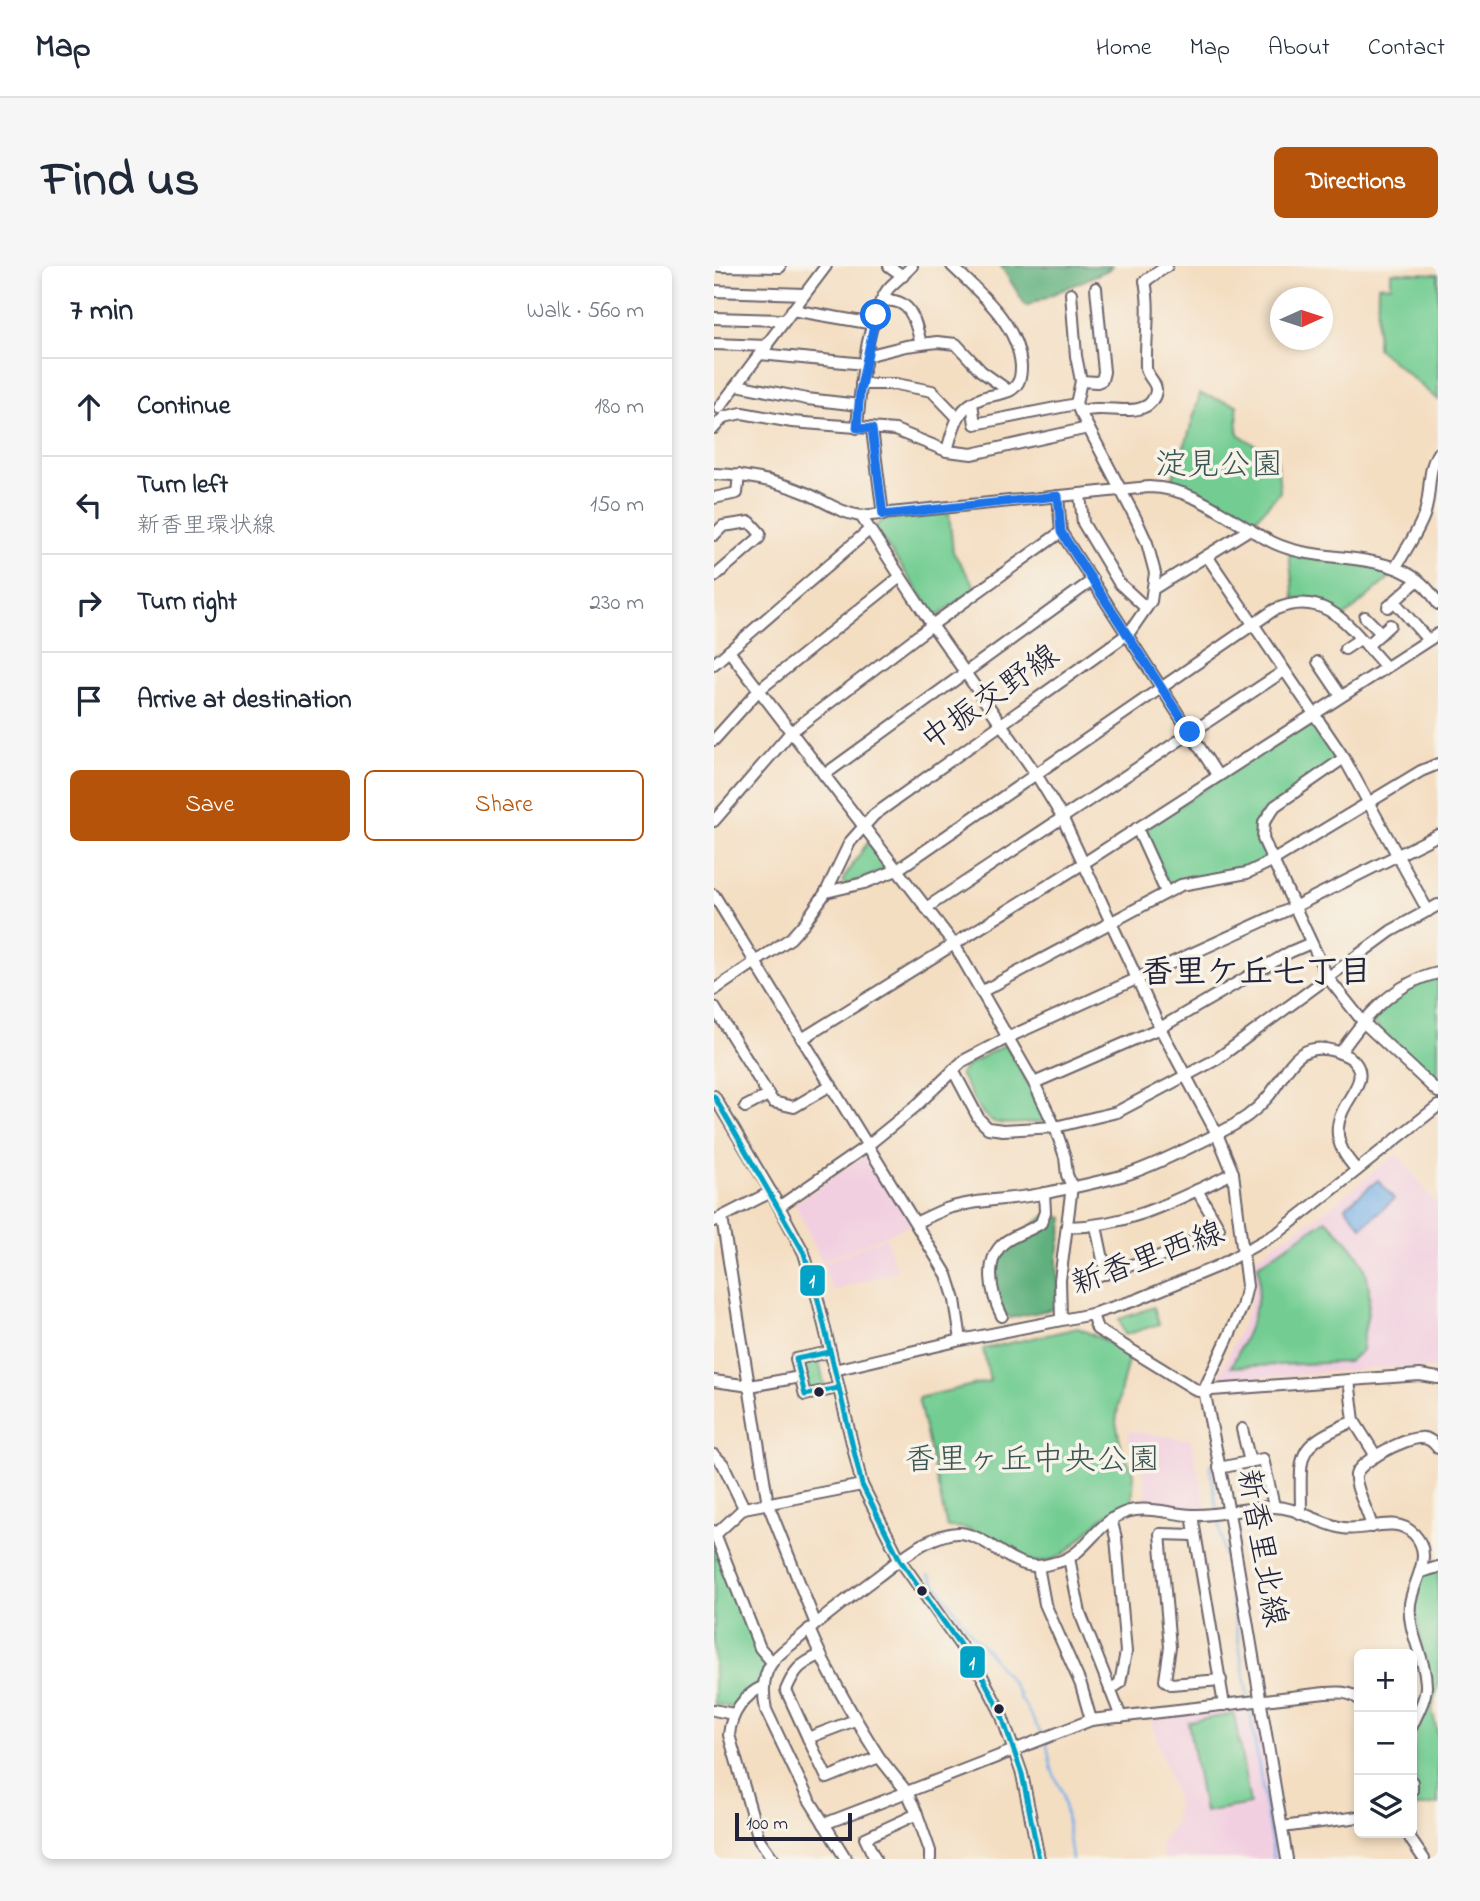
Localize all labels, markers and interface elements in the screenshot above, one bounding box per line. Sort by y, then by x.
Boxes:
text: Map [35,24,91,72]
text: Home [1096,31,1152,66]
text: Map [1190,31,1230,66]
text: About [1268,31,1330,66]
text: Contact [1368,31,1445,66]
text: Find us [42,146,199,218]
button: Directions [1274,147,1438,218]
north arrow [1270,287,1333,350]
text: 7 min [70,290,133,334]
text: Walk · 560 m [527,295,644,328]
route start [860,299,891,330]
icon: ahead [70,388,108,426]
text: Continue [137,388,230,426]
text: 180 m [595,391,644,424]
park label: 淀見公園 [1155,443,1283,490]
text: Turn left [137,467,228,505]
icon: left [70,486,108,524]
text: 150 m [590,489,644,522]
text: 新香里環状線 [137,510,275,543]
icon: right [70,584,108,622]
text: Turn right [137,584,237,622]
text: 230 m [590,587,644,620]
street label: 中振交野線 [912,634,1070,764]
icon: arrive [70,682,108,720]
text: Arrive at destination [137,682,352,720]
route end [1174,716,1205,747]
button: Save [70,770,350,841]
button: Share [364,770,644,841]
district label: 香里ケ丘七丁目 [1141,950,1372,998]
street label: 新香里西線 [1065,1211,1231,1309]
line badge: 1 [799,1264,826,1297]
text: 1 [809,1269,815,1296]
unlabelled marker [812,1385,826,1399]
park label: 香里ヶ丘中央公園 [904,1438,1160,1485]
street label: 新香里北線 [1223,1465,1297,1631]
unlabelled marker [915,1584,929,1598]
line badge: 1 [959,1645,986,1679]
map controls [1354,1649,1417,1838]
button: + [1354,1649,1417,1712]
text: 1 [969,1651,975,1678]
unlabelled marker [992,1702,1006,1716]
button: − [1354,1712,1417,1775]
button: layers [1354,1775,1417,1838]
scale bar [735,1810,852,1842]
text: 100 m [746,1811,788,1838]

